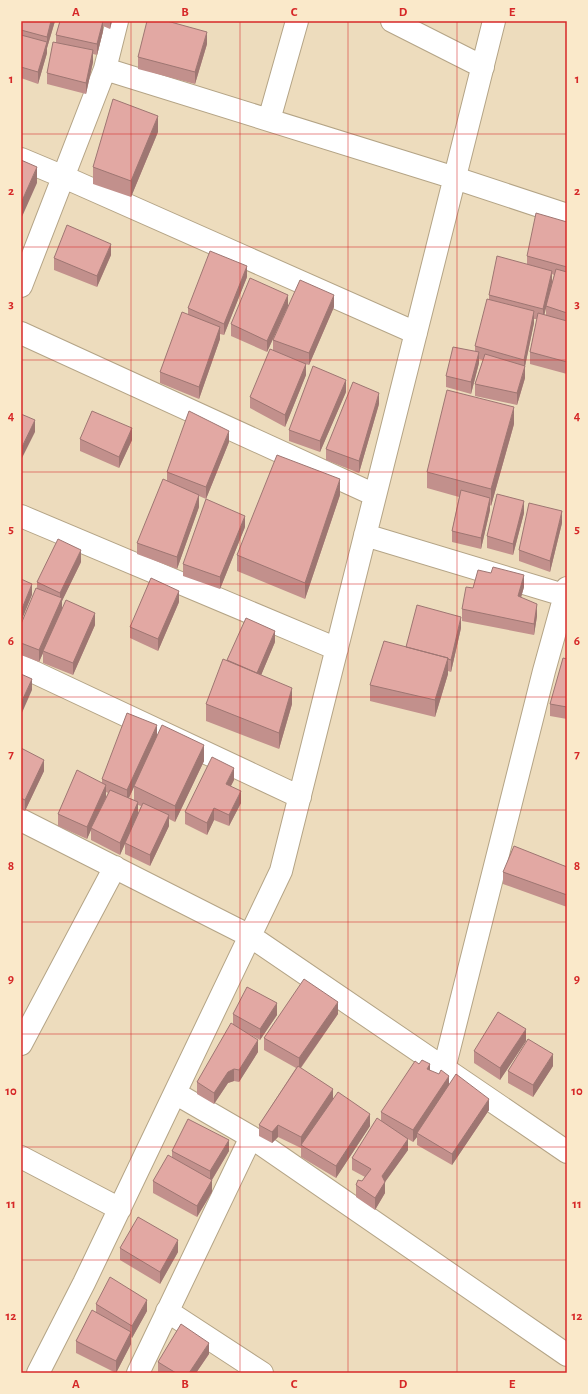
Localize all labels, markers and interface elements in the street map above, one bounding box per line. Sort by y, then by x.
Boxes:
text: A [72,6,80,19]
text: B [181,6,189,19]
text: C [291,6,298,19]
text: D [399,6,408,19]
text: E [509,6,516,19]
text: 1 [9,73,13,86]
text: 1 [575,73,579,86]
text: 2 [8,185,14,198]
text: 2 [574,185,580,198]
text: 3 [8,298,14,311]
text: 3 [574,298,580,311]
text: 4 [8,410,15,423]
text: 4 [574,410,581,423]
text: 5 [8,523,14,536]
text: 5 [574,523,580,536]
text: 6 [8,635,14,648]
text: 6 [574,635,580,648]
text: 7 [8,748,14,761]
text: 7 [574,748,580,761]
text: 8 [8,860,14,873]
text: 8 [574,860,580,873]
text: 9 [8,973,14,986]
text: 9 [574,973,580,986]
text: 10 [5,1085,17,1098]
text: 10 [571,1085,583,1098]
text: 11 [6,1198,16,1211]
text: 11 [572,1198,582,1211]
text: 12 [6,1310,16,1323]
text: 12 [572,1310,582,1323]
text: A [72,1378,80,1391]
text: B [181,1378,189,1391]
text: C [291,1378,298,1391]
text: D [399,1378,408,1391]
text: E [509,1378,516,1391]

